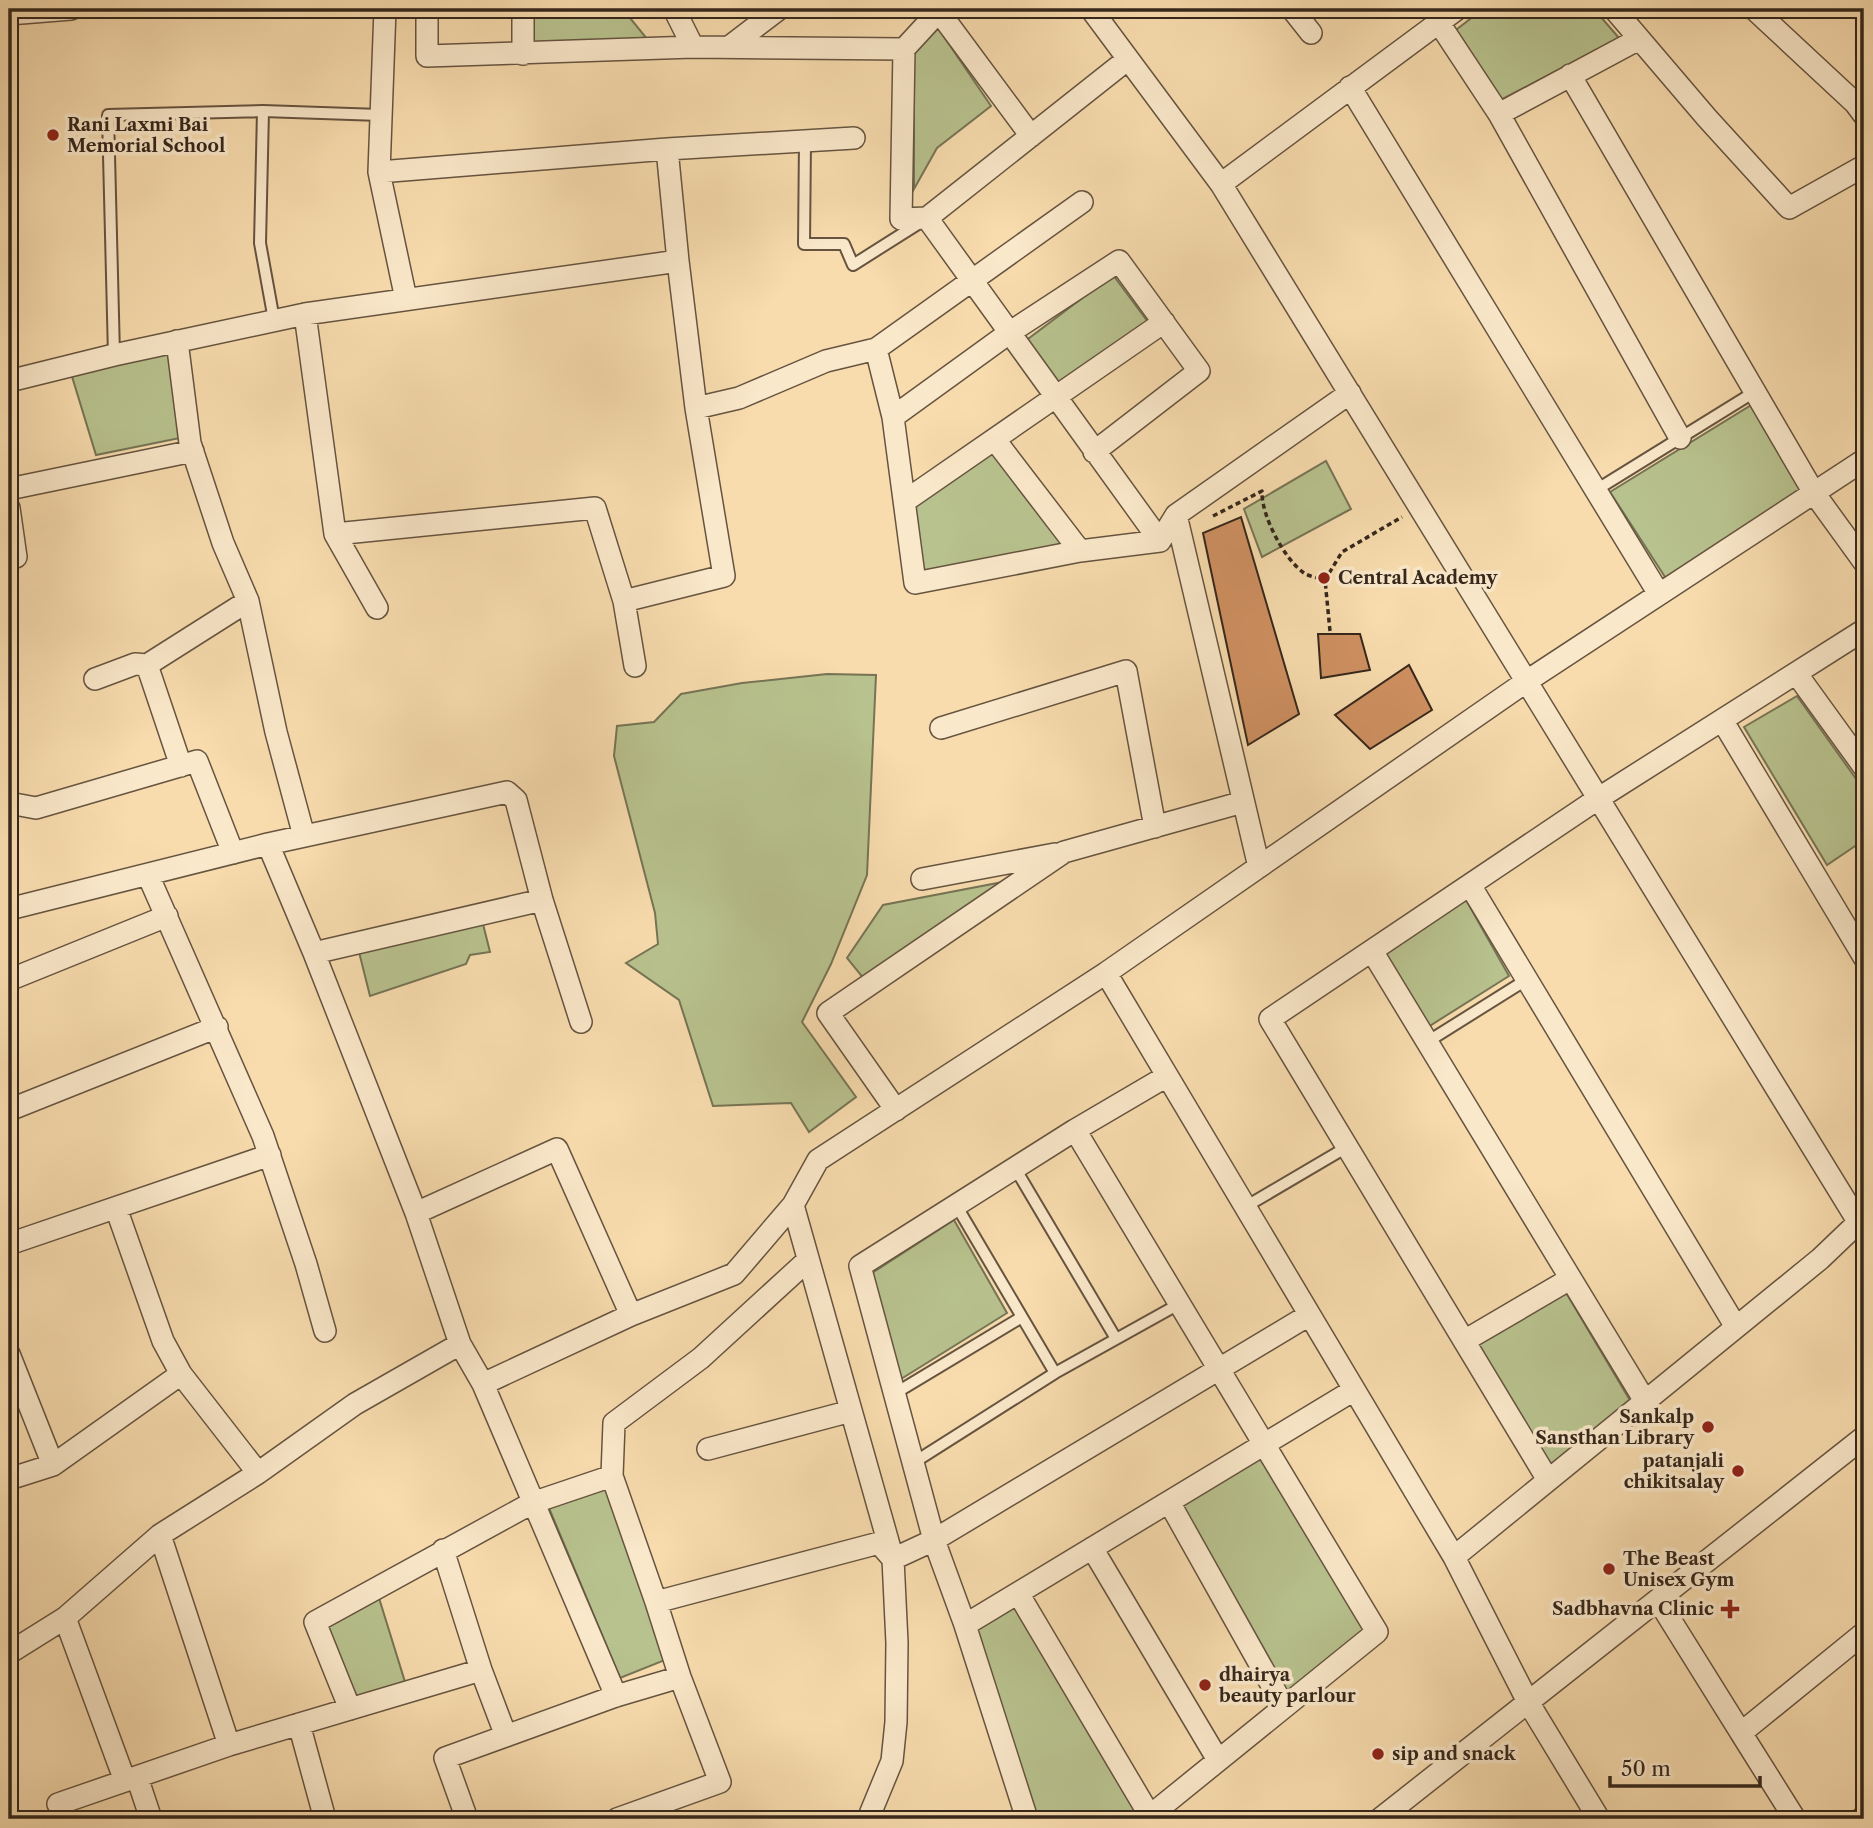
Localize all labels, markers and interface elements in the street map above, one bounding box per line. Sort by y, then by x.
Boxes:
place label: Rani Laxmi Bai Memorial School [67,114,225,157]
marker: Rani Laxmi Bai Memorial School [45,127,61,143]
place label: Central Academy [1338,567,1498,589]
marker: Central Academy [1316,570,1332,586]
place label: Sankalp Sansthan Library [1535,1406,1695,1449]
marker: Sankalp Sansthan Library [1700,1419,1716,1435]
place label: patanjali chikitsalay [1624,1450,1725,1493]
marker: patanjali chikitsalay [1730,1463,1746,1479]
place label: The Beast Unisex Gym [1623,1548,1734,1591]
marker: The Beast Unisex Gym [1601,1561,1617,1577]
place label: Sadbhavna Clinic [1552,1598,1714,1620]
marker: Sadbhavna Clinic [1720,1599,1740,1619]
place label: dhairya beauty parlour [1218,1664,1356,1707]
marker: dhairya beauty parlour [1197,1677,1213,1693]
place label: sip and snack [1392,1743,1517,1765]
scale bar [1610,1744,1761,1788]
marker: sip and snack [1370,1746,1386,1762]
text: 50 m [1621,1756,1671,1781]

